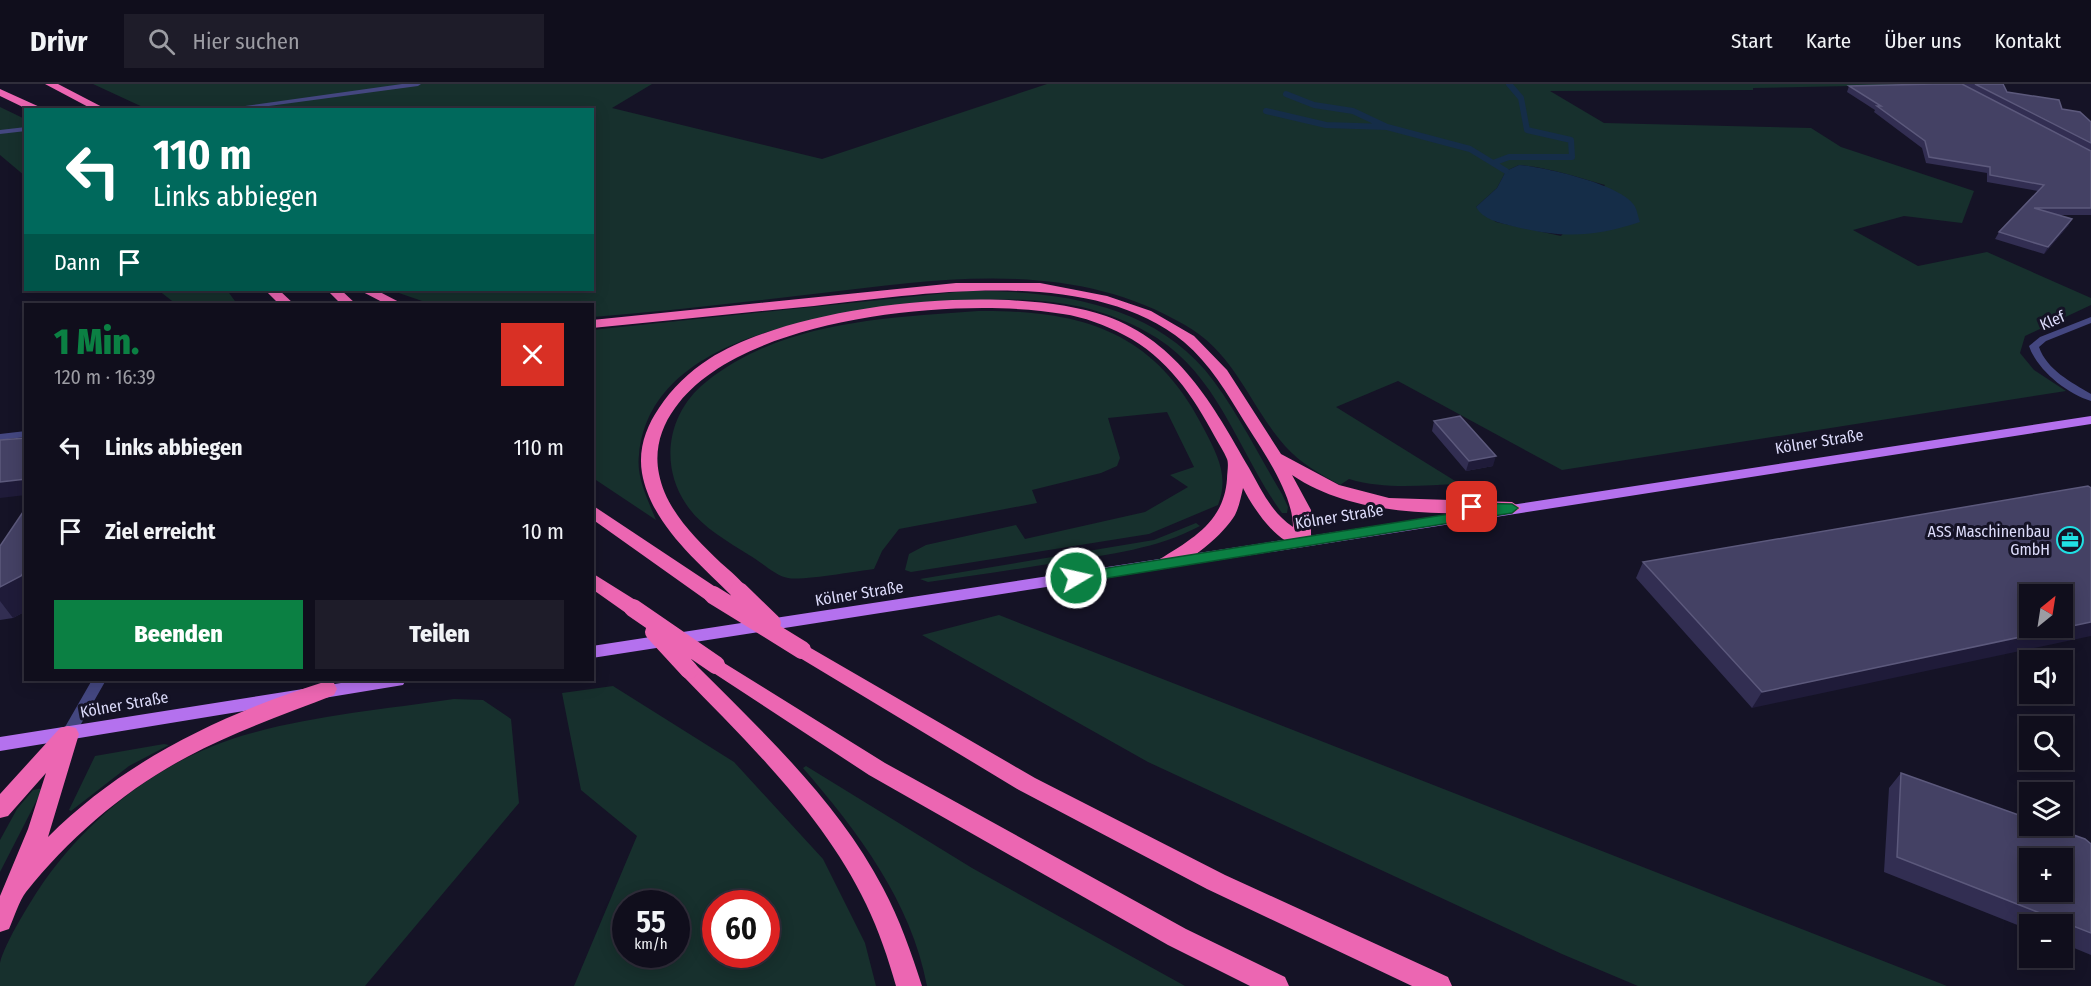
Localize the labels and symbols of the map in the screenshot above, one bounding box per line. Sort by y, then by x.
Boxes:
street label: Klef [2037,306,2069,334]
street label: Kölner Straße [1774,425,1865,458]
pin [1446,481,1497,532]
street label: Kölner Straße [1294,500,1385,533]
place label: ASS Maschinenbau GmbH [1928,522,2050,559]
office icon: ASS Maschinenbau GmbH [2055,525,2085,555]
position arrow [1044,546,1108,610]
street label: Kölner Straße [814,577,905,610]
north arrow [2019,584,2073,638]
street label: Kölner Straße [79,687,170,722]
speed limit sign: 60 [702,890,780,968]

